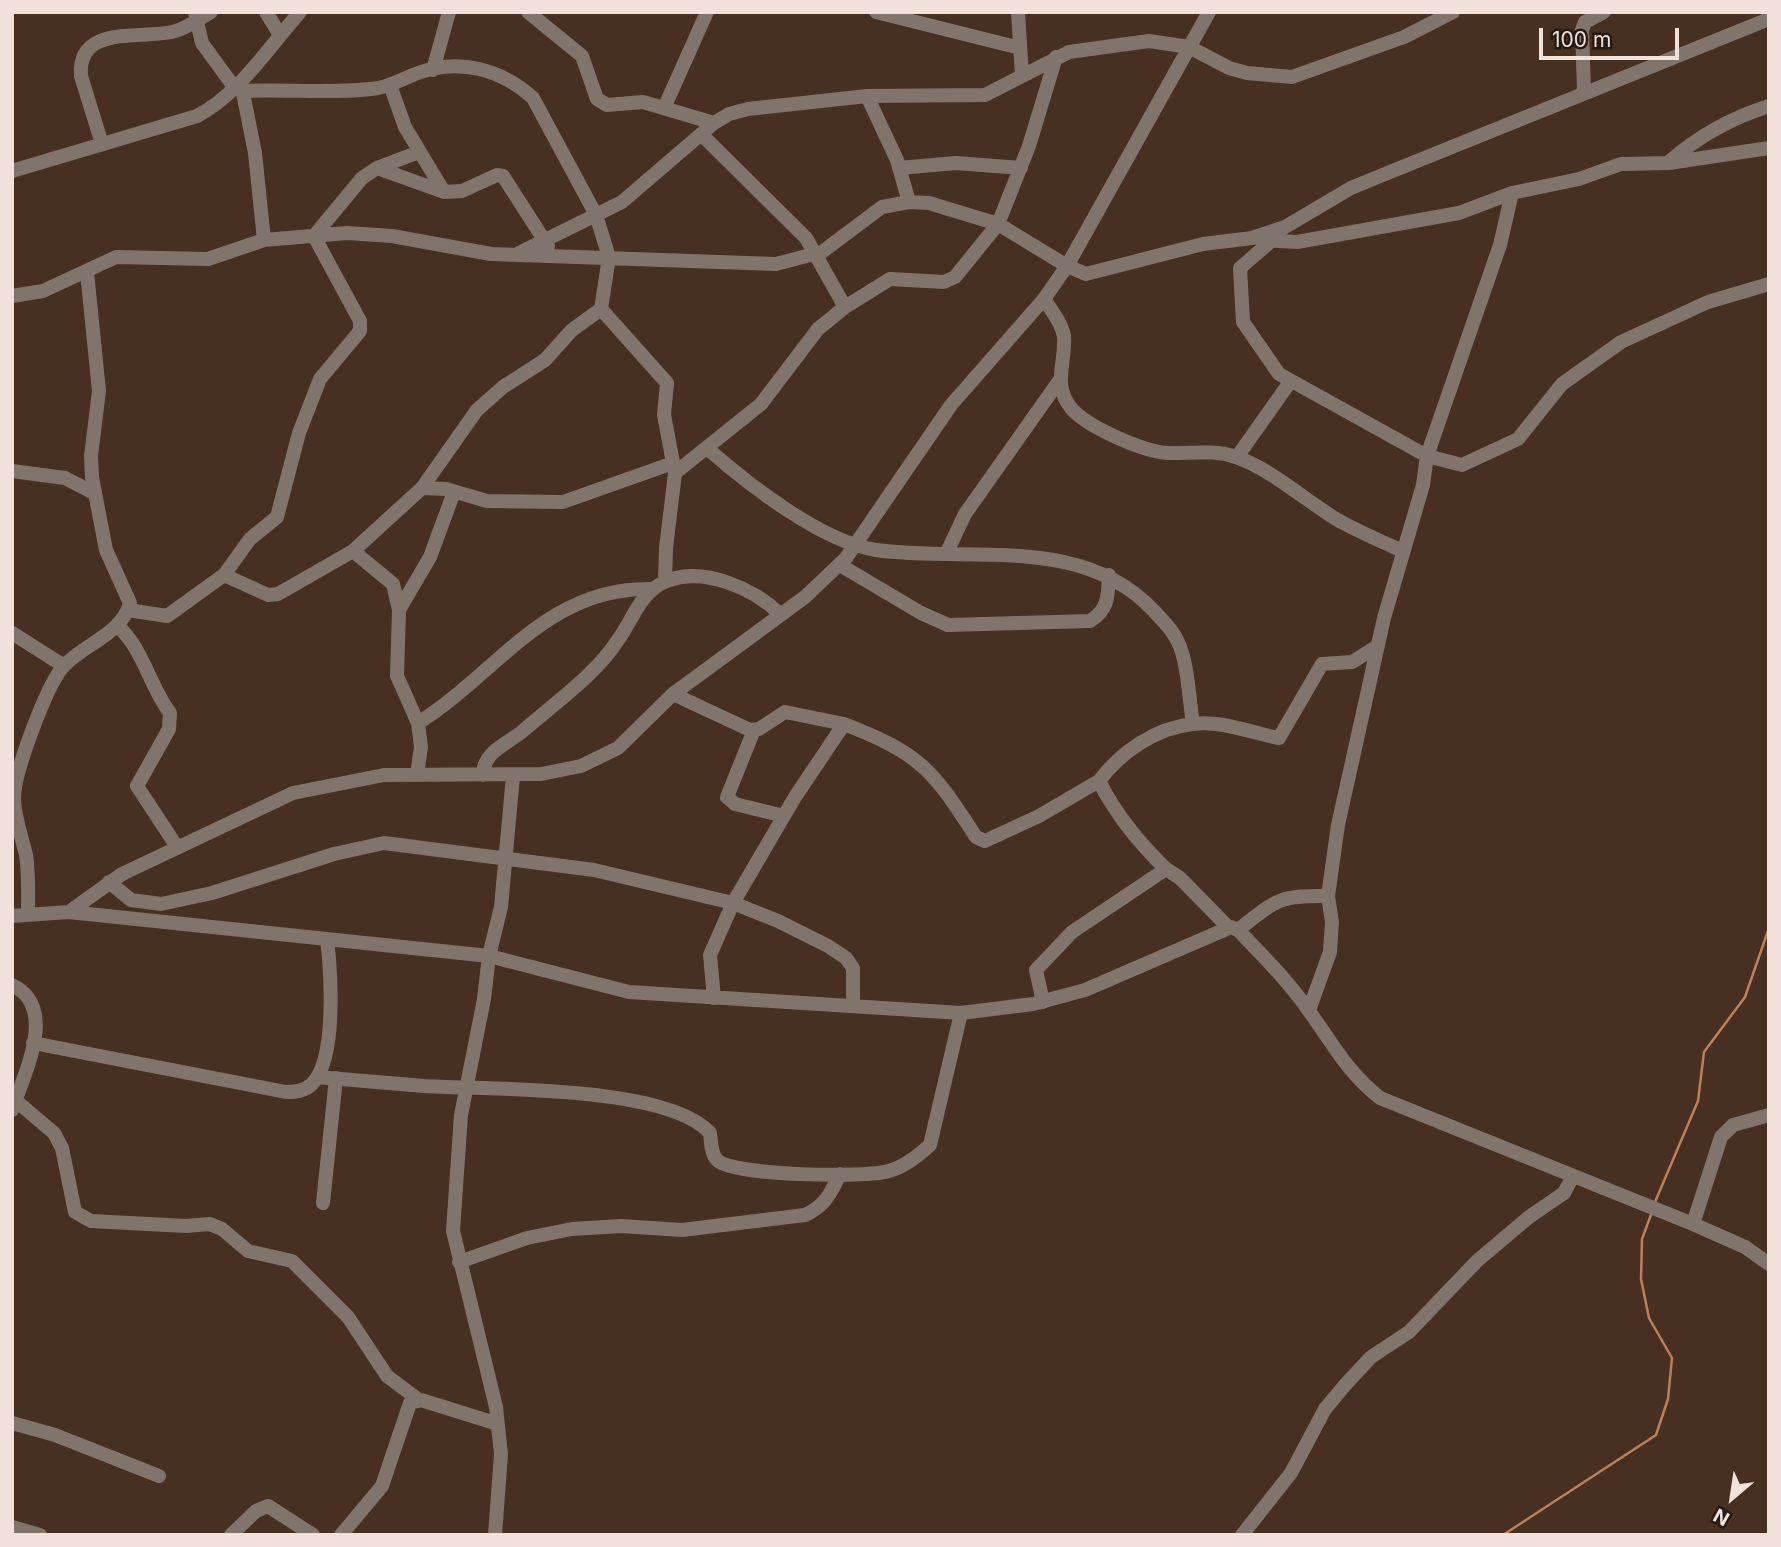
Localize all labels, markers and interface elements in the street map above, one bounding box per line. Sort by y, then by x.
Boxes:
scale bar [1543,14,1683,58]
text: 100 m [1552,27,1611,52]
north arrow [1697,1463,1767,1533]
text: N [1710,1503,1733,1530]

